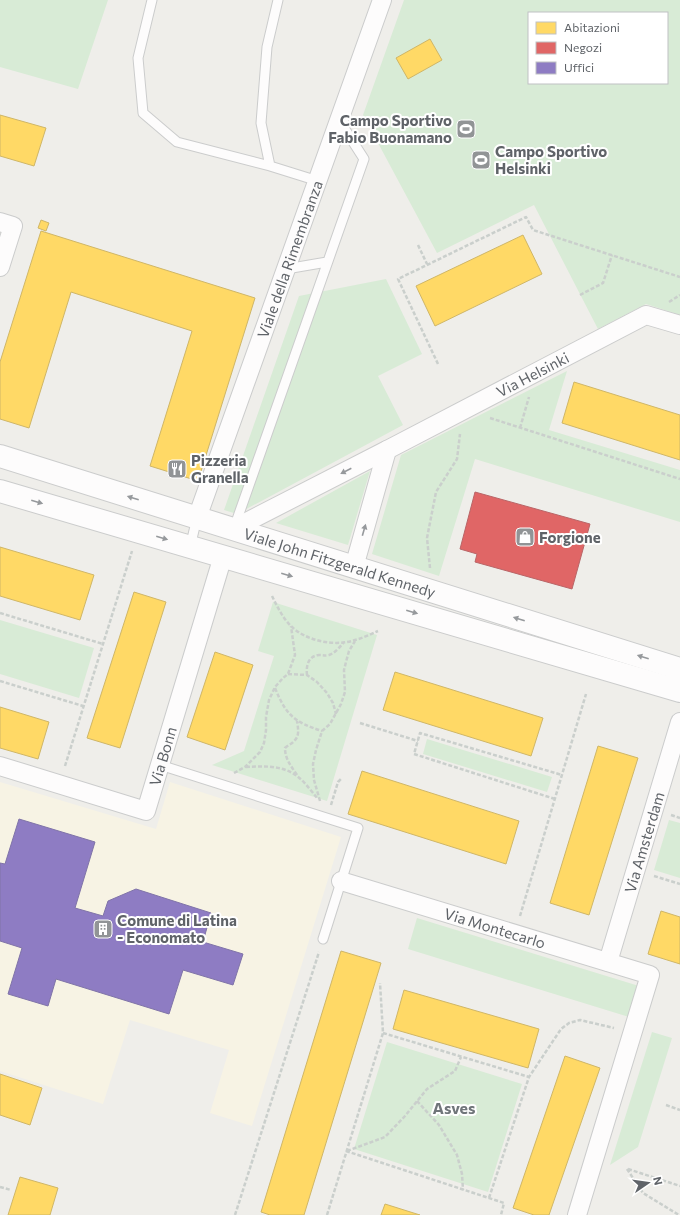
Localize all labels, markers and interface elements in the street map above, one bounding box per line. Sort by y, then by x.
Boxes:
legend [528,12,668,84]
text: Abitazioni [564,20,620,34]
text: Negozi [564,40,602,54]
text: Uffici [564,60,594,74]
place label: Campo Sportivo Fabio Buonamano [328,111,452,146]
sports icon: Campo Sportivo Fabio Buonamano [455,118,477,140]
place label: Campo Sportivo Helsinki [495,142,607,177]
sports icon: Campo Sportivo Helsinki [470,149,492,171]
street label: Viale della Rimembranza [253,178,326,340]
street label: Via Helsinki [493,348,572,400]
place label: Pizzeria Granella [191,451,249,486]
restaurant icon: Pizzeria Granella [166,458,188,480]
one-way arrow [340,468,351,474]
one-way arrow [127,495,139,501]
one-way arrow [32,499,44,505]
one-way arrow [361,523,367,535]
street label: Viale John Fitzgerald Kennedy [242,524,438,601]
shop icon: Forgione [514,526,536,548]
place label: Forgione [539,528,601,546]
one-way arrow [156,535,168,541]
one-way arrow [281,572,293,578]
one-way arrow [406,609,418,615]
one-way arrow [512,616,524,622]
one-way arrow [636,654,648,660]
street label: Via Bonn [145,725,180,788]
street label: Via Amsterdam [620,790,668,895]
street label: Via Montecarlo [442,904,548,952]
place label: Comune di Latina - Economato [117,911,237,946]
building icon: Comune di Latina - Economato [92,918,114,940]
district label: Asves [432,1098,476,1117]
north arrow [628,1163,668,1203]
text: N [651,1175,665,1186]

